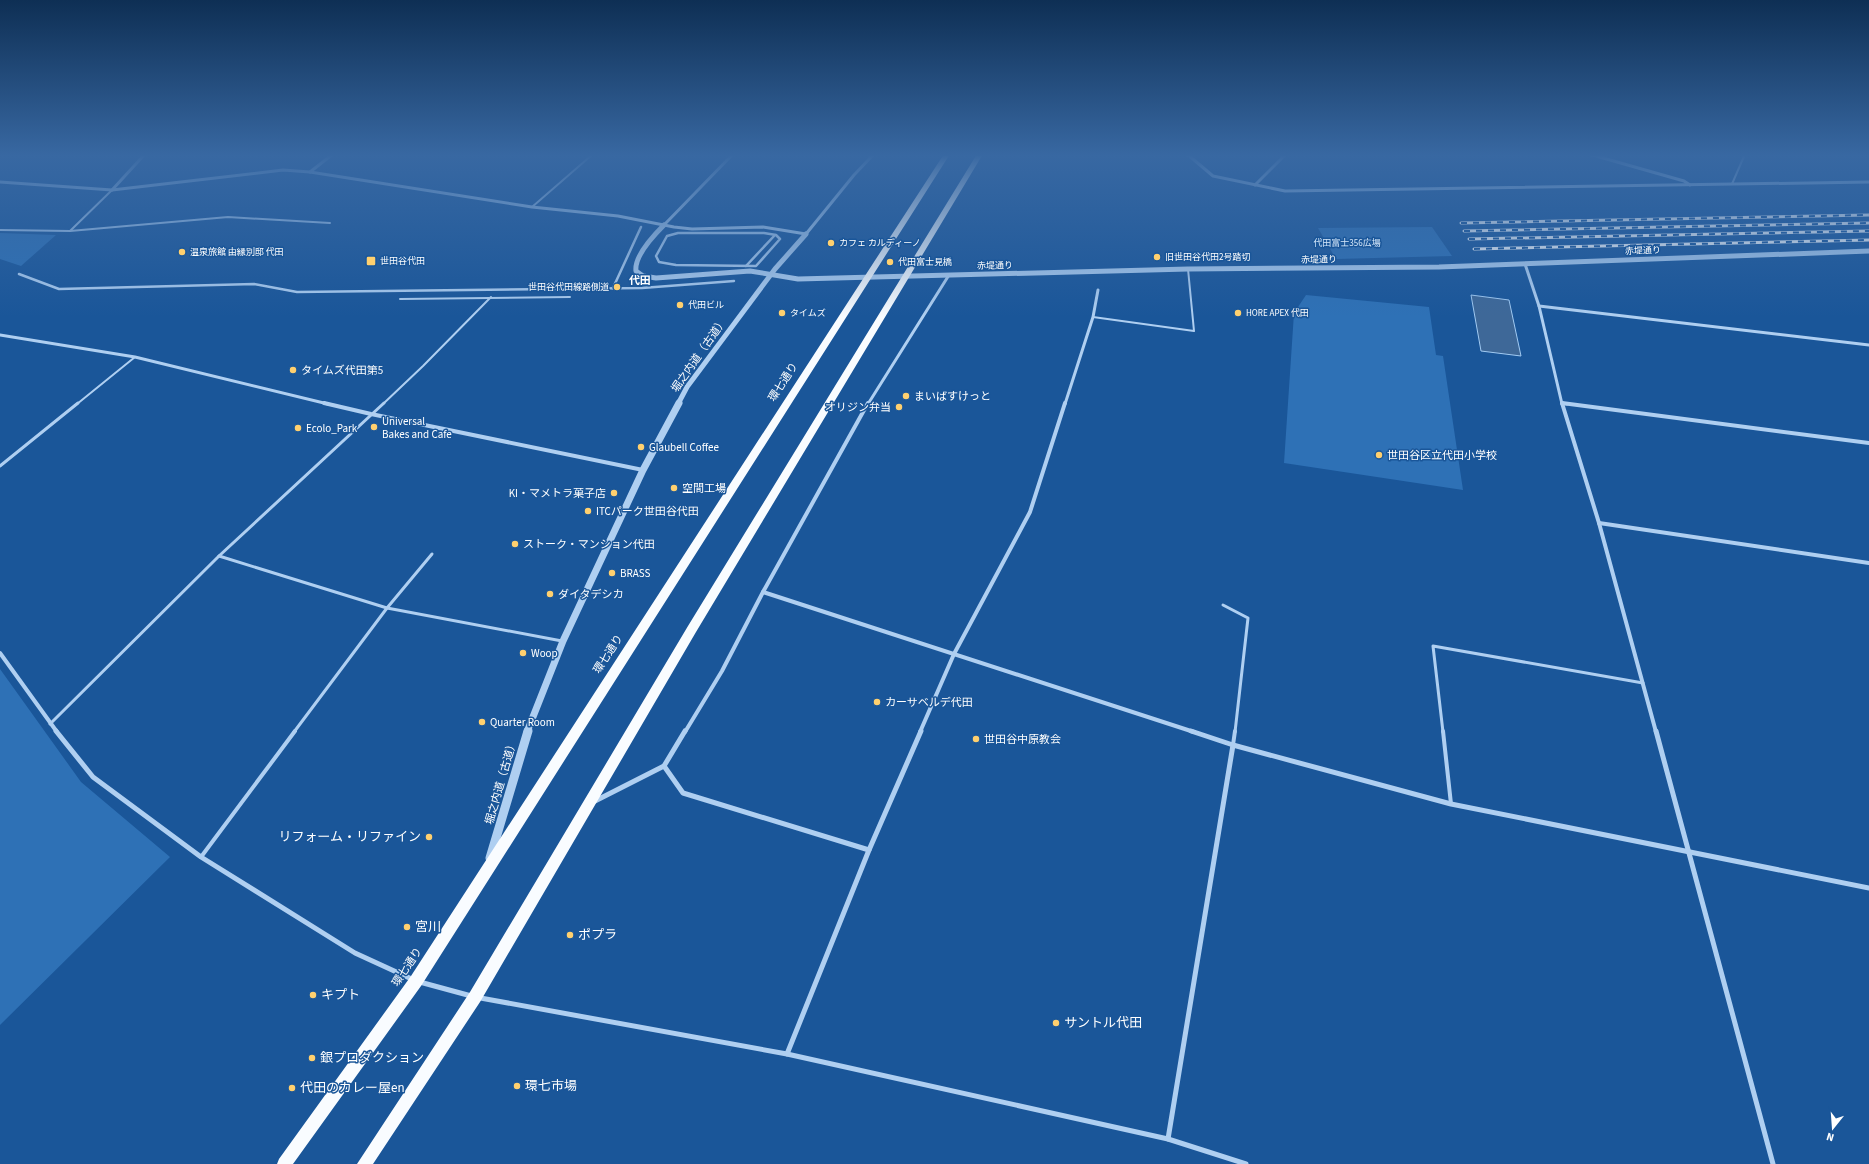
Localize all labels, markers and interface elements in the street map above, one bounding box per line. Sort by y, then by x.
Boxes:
place label: カフェ カルディーノ [839,237,921,250]
park label: 代田富士356広場 [1313,237,1381,250]
marker: カフェ カルディーノ [826,238,836,248]
street label: 赤堤通り [1625,244,1661,258]
place label: 温泉旅館 由縁別邸 代田 [190,246,284,259]
marker: 温泉旅館 由縁別邸 代田 [177,247,187,257]
place label: 旧世田谷代田2号踏切 [1165,251,1250,264]
marker: 旧世田谷代田2号踏切 [1152,252,1162,262]
street label: 赤堤通り [1301,253,1337,267]
marker: 世田谷代田 [365,255,377,267]
place label: 世田谷代田 [380,255,425,268]
place label: 代田富士見橋 [898,256,952,269]
marker: 代田富士見橋 [885,257,895,267]
street label: 赤堤通り [977,259,1013,273]
district label: 代田 [629,273,651,288]
place label: 世田谷代田線路側道 [528,281,609,294]
marker: 世田谷代田線路側道 [612,282,622,292]
place label: 代田ビル [688,299,724,312]
marker: 代田ビル [675,300,685,310]
place label: タイムズ [790,307,826,320]
place label: HORE APEX 代田 [1246,307,1309,320]
marker: タイムズ [777,308,787,318]
marker: HORE APEX 代田 [1233,308,1243,318]
street label: 堀之内道（古道） [668,315,730,395]
street label: 環七通り [765,359,801,405]
place label: タイムズ代田第5 [301,363,383,378]
marker: タイムズ代田第5 [288,365,298,375]
place label: まいばすけっと [914,389,991,404]
marker: まいばすけっと [901,391,911,401]
place label: オリジン弁当 [825,400,891,415]
marker: オリジン弁当 [894,402,904,412]
place label: Universal Bakes and Cafe [382,414,452,442]
place label: Ecolo_Park [306,421,358,436]
marker: Universal Bakes and Cafe [369,422,379,432]
marker: Ecolo_Park [293,423,303,433]
place label: Glaubell Coffee [649,440,719,455]
marker: Glaubell Coffee [636,442,646,452]
place label: 世田谷区立代田小学校 [1387,448,1497,463]
marker: 世田谷区立代田小学校 [1374,450,1384,460]
place label: 空間工場 [682,481,726,496]
marker: 空間工場 [669,483,679,493]
place label: KI・マメトラ菓子店 [509,486,606,501]
marker: KI・マメトラ菓子店 [609,488,619,498]
place label: ITCパーク世田谷代田 [596,504,699,519]
marker: ITCパーク世田谷代田 [583,506,593,516]
place label: ストーク・マンション代田 [523,537,655,552]
marker: ストーク・マンション代田 [510,539,520,549]
place label: BRASS [620,566,650,581]
marker: BRASS [607,568,617,578]
place label: ダイタデシカ [558,587,624,602]
marker: ダイタデシカ [545,589,555,599]
street label: 環七通り [590,631,626,677]
place label: Woop [531,646,558,661]
marker: Woop [518,648,528,658]
place label: カーサベルデ代田 [885,695,973,710]
marker: カーサベルデ代田 [872,697,882,707]
place label: Quarter Room [490,715,555,730]
marker: Quarter Room [477,717,487,727]
place label: 世田谷中原教会 [984,732,1061,747]
marker: 世田谷中原教会 [971,734,981,744]
street label: 堀之内道（古道） [482,738,520,826]
place label: リフォーム・リファイン [278,828,421,846]
marker: リフォーム・リファイン [424,832,434,842]
place label: 宮川 [415,918,441,936]
marker: 宮川 [402,922,412,932]
place label: ポプラ [578,926,617,944]
marker: ポプラ [565,930,575,940]
street label: 環七通り [388,945,426,989]
place label: キプト [321,986,360,1004]
marker: キプト [308,990,318,1000]
place label: サントル代田 [1064,1014,1142,1032]
marker: サントル代田 [1051,1018,1061,1028]
place label: 銀プロダクション [320,1049,424,1067]
marker: 銀プロダクション [307,1053,317,1063]
place label: 環七市場 [525,1077,577,1095]
place label: 代田のカレー屋en [300,1079,405,1097]
marker: 環七市場 [512,1081,522,1091]
marker: 代田のカレー屋en [287,1083,297,1093]
north arrow [1813,1108,1853,1148]
text: N [1825,1129,1836,1145]

